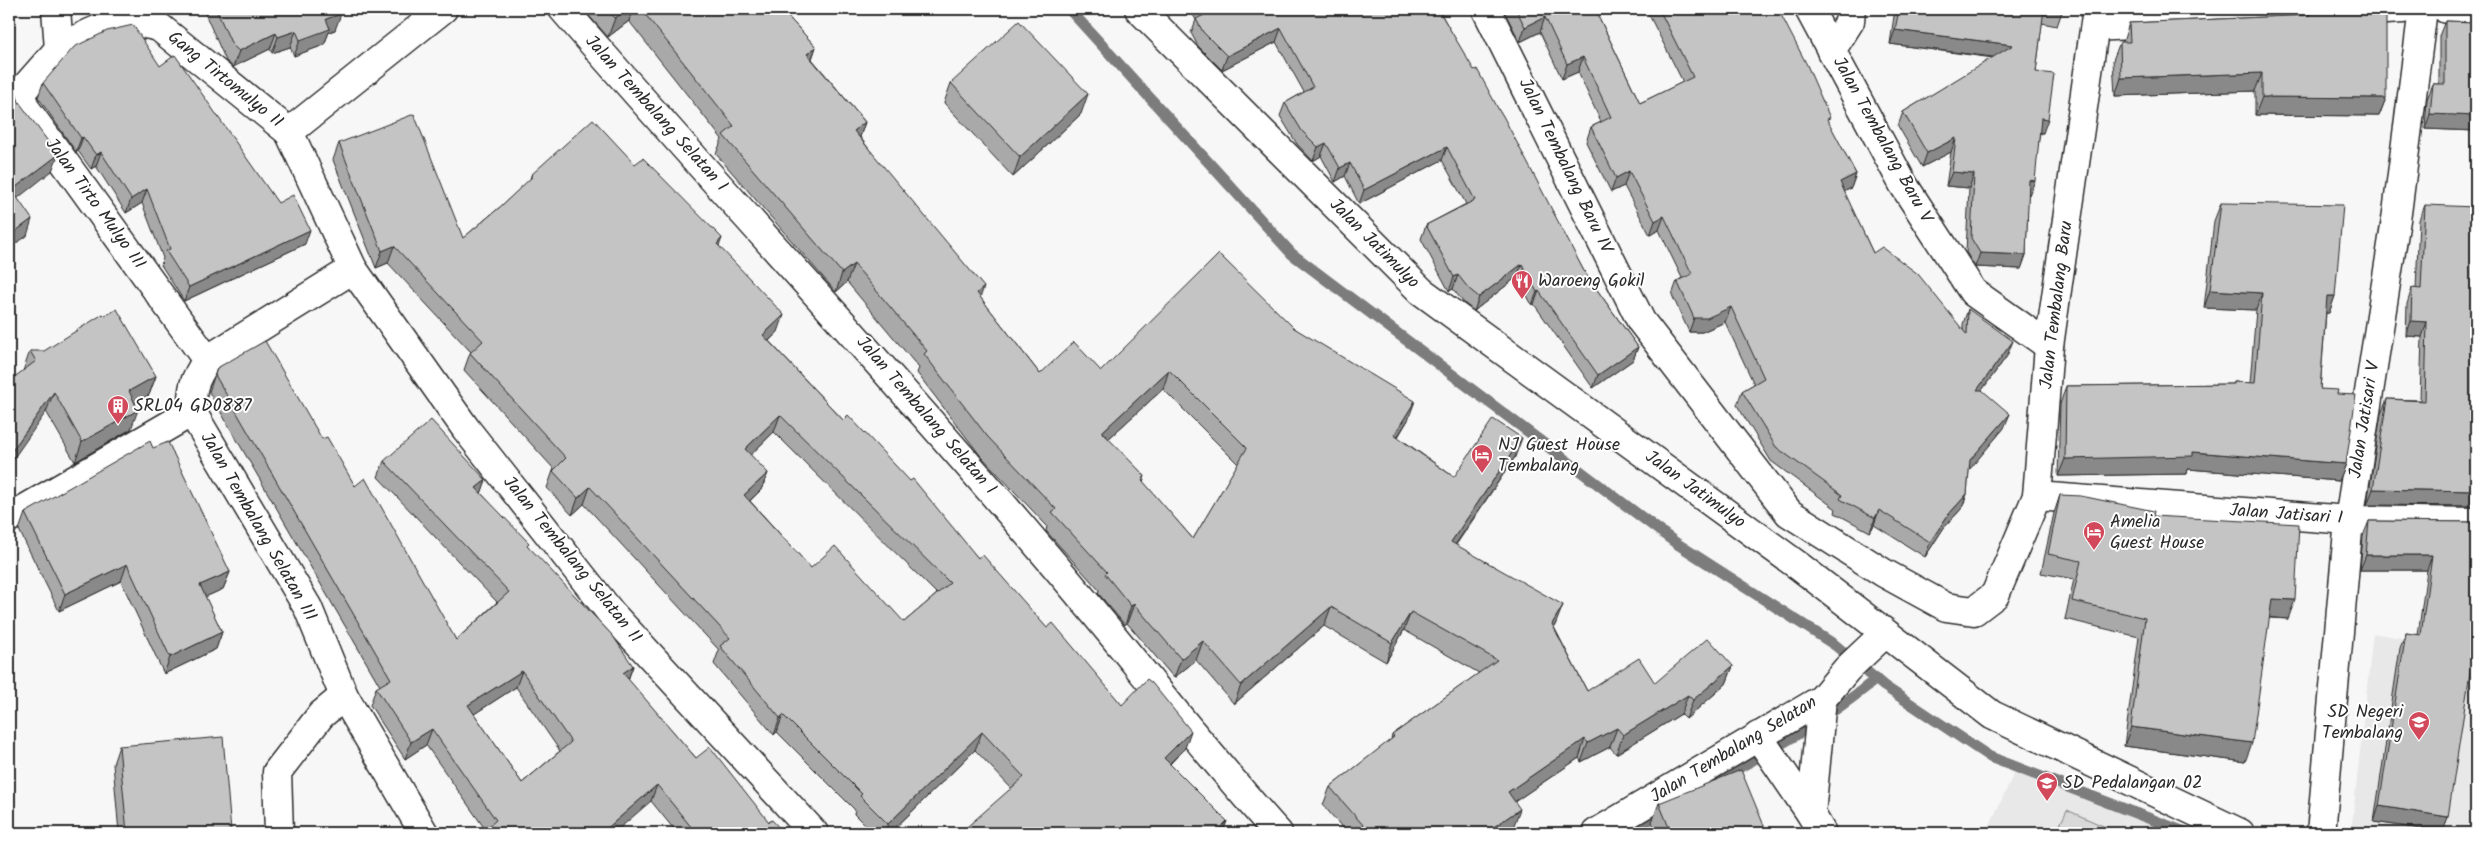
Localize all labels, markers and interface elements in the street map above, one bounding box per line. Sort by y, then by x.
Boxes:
street label: Gang Tirtomulyo II [161,24,289,136]
street label: Jalan Tembalang Selatan I [577,29,735,199]
street label: Jalan Tembalang Baru V [1824,52,1940,230]
street label: Jalan Tembalang Baru IV [1510,74,1621,260]
street label: Jalan Tirto Mulyo III [37,132,153,276]
street label: Jalan Jatimulyo [1322,192,1426,296]
street label: Jalan Tembalang Baru [2032,219,2082,391]
place label: Waroeng Gokil [1538,267,1645,296]
restaurant icon: Waroeng Gokil [1510,269,1534,300]
street label: Jalan Tembalang Selatan I [848,330,1004,502]
street label: Jalan Jatisari V [2341,358,2389,480]
place label: SRL04 GD0887 [134,392,252,421]
building icon: SRL04 GD0887 [106,394,130,425]
street label: Jalan Tembalang Selatan III [192,427,324,627]
place label: NJ Guest House Tembalang [1498,431,1620,481]
hotel icon: NJ Guest House Tembalang [1470,443,1494,474]
street label: Jalan Jatimulyo [1638,443,1752,537]
street label: Jalan Tembalang Selatan II [495,470,649,650]
street label: Jalan Jatisari I [2228,497,2344,533]
place label: Amelia Guest House [2110,508,2204,558]
hotel icon: Amelia Guest House [2082,520,2106,551]
street label: Jalan Tembalang Selatan [1645,689,1823,811]
place label: SD Negeri Tembalang [2322,698,2404,748]
school or university icon: SD Negeri Tembalang [2407,710,2431,741]
place label: SD Pedalangan 02 [2063,769,2202,798]
school or university icon: SD Pedalangan 02 [2035,771,2059,802]

